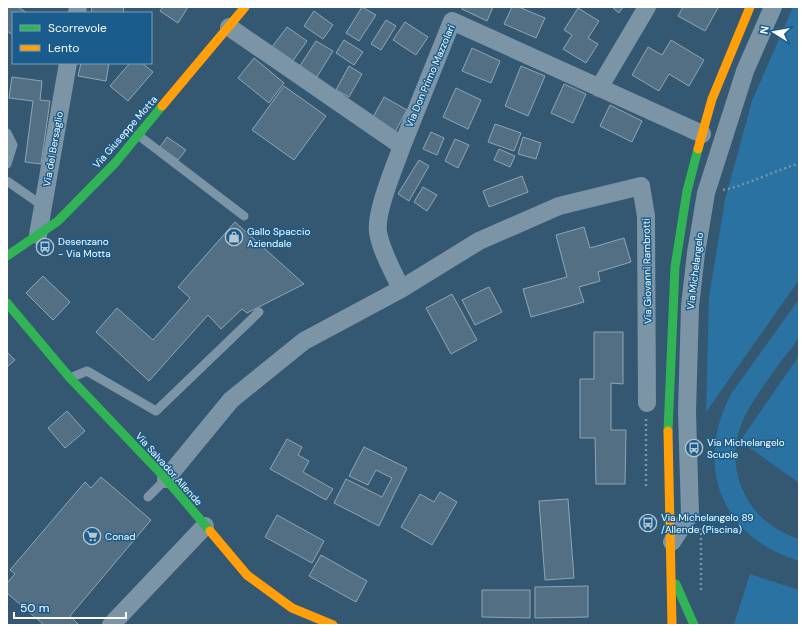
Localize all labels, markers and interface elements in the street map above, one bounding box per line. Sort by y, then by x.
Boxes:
legend [12,12,152,64]
north arrow [754,12,794,52]
text: Scorrevole [48,20,107,36]
street label: Via Don Primo Mazzolari [402,23,458,129]
text: N [757,25,772,35]
text: Lento [48,40,79,56]
street label: Via Giuseppe Motta [90,93,160,171]
street label: Via del Bersaglio [40,110,66,188]
street label: Via Giovanni Rambrotti [640,218,654,324]
place label: Gallo Spaccio Aziendale [247,225,310,250]
shop icon: Gallo Spaccio Aziendale [224,227,244,247]
street label: Via Michelangelo [684,232,706,310]
place label: Desenzano - Via Motta [58,235,111,260]
bus stop icon: Desenzano - Via Motta [35,237,55,257]
street label: Via Salvador Allende [133,430,206,509]
place label: Via Michelangelo Scuole [707,436,785,461]
bus stop icon: Via Michelangelo Scuole [684,438,704,458]
place label: Via Michelangelo 89 /Allende (Piscina) [661,511,754,536]
bus stop icon: Via Michelangelo 89 /Allende (Piscina) [638,513,658,533]
supermarket icon: Conad [82,526,102,546]
place label: Conad [105,530,136,543]
scale bar [14,594,126,620]
text: 50 m [20,600,49,616]

